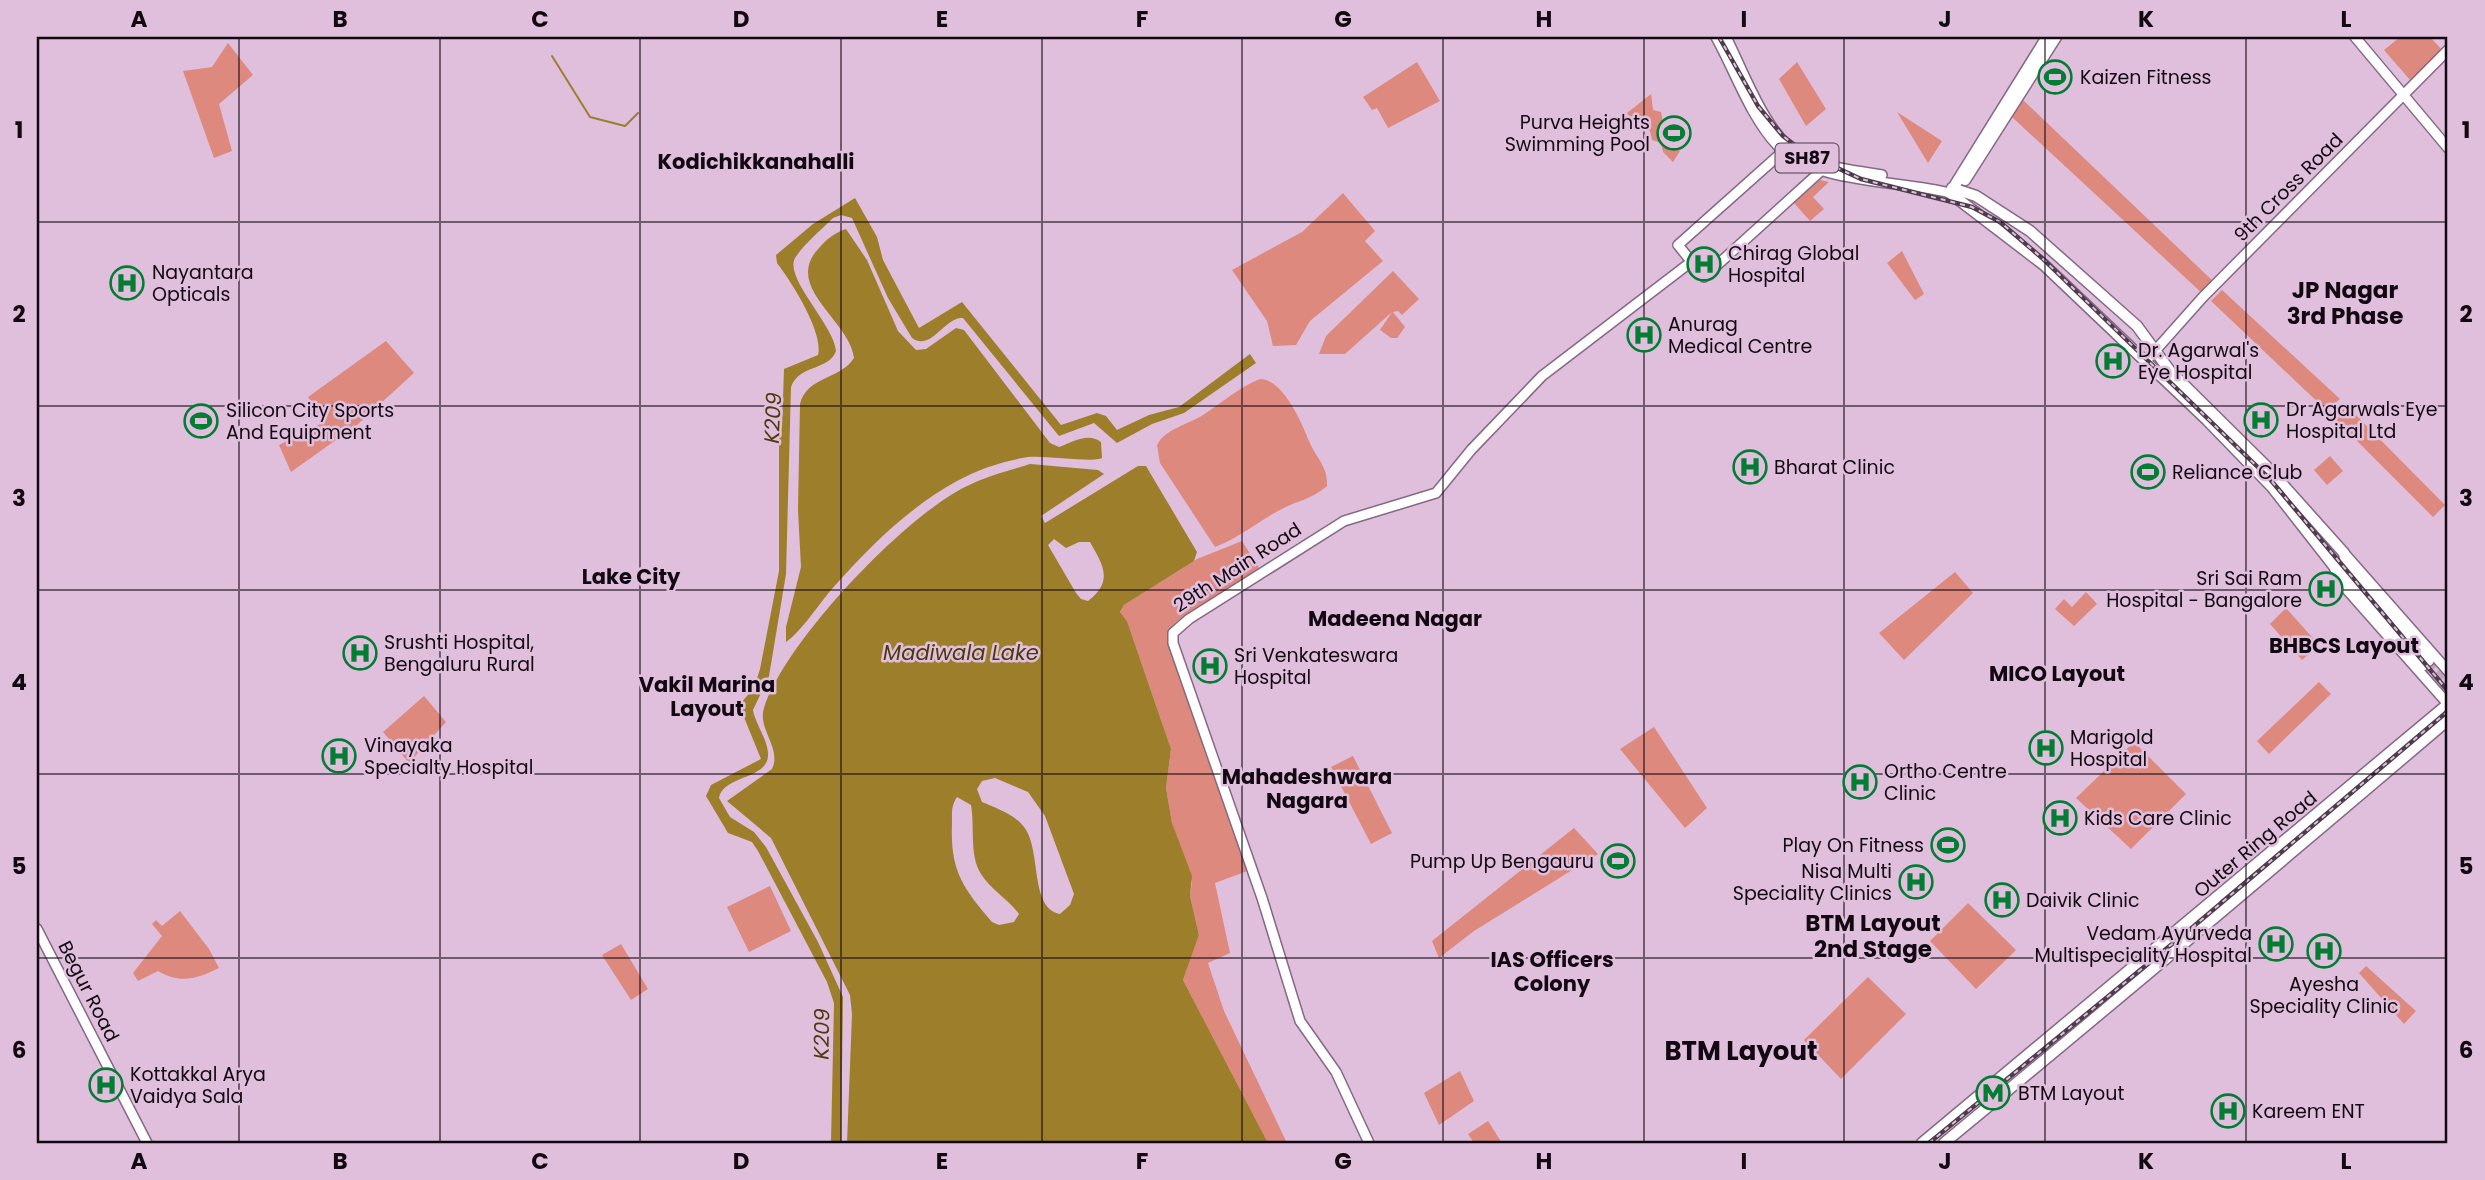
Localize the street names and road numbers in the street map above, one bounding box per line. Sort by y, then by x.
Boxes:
street label: 9th Cross Road [2228,127,2349,248]
road number: SH87 [1776,144,1839,173]
street label: 29th Main Road [1168,516,1307,619]
street label: Outer Ring Road [2188,785,2323,904]
street label: Begur Road [52,936,126,1046]

